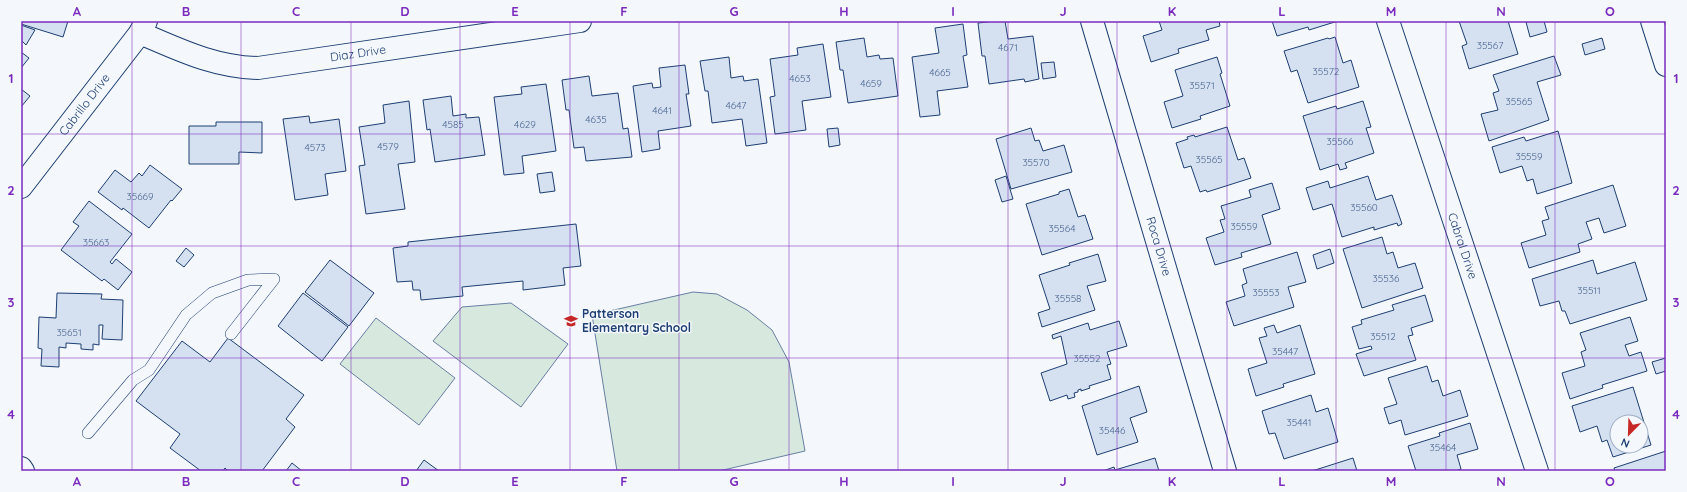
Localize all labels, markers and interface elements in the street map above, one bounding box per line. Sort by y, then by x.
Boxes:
text: A [73,3,82,19]
text: B [182,3,190,19]
text: C [292,3,300,19]
text: D [400,3,410,19]
text: E [511,3,519,19]
text: F [620,3,628,19]
text: G [729,3,739,19]
text: H [839,3,849,19]
text: I [951,3,955,19]
text: J [1059,3,1067,19]
text: K [1168,3,1177,19]
text: L [1278,3,1286,19]
text: M [1386,3,1396,19]
text: N [1496,3,1506,19]
text: O [1605,3,1615,19]
house number: 35567 [1477,39,1503,52]
street label: Diaz Drive [329,41,387,64]
house number: 4671 [998,41,1018,54]
house number: 35572 [1313,65,1340,78]
house number: 4665 [929,66,951,79]
text: 1 [8,70,14,86]
street label: Cabrillo Drive [55,70,113,138]
text: 1 [1673,70,1679,86]
house number: 4653 [789,72,811,85]
house number: 4659 [860,77,882,90]
house number: 35571 [1189,79,1215,92]
house number: 35565 [1506,95,1532,108]
house number: 4647 [726,99,746,112]
house number: 4641 [652,104,672,117]
house number: 4635 [585,113,607,126]
house number: 4585 [442,118,464,131]
house number: 4629 [514,118,536,131]
house number: 35566 [1327,135,1354,148]
house number: 4579 [377,140,399,153]
house number: 4573 [304,141,326,154]
house number: 35559 [1515,150,1543,163]
house number: 35565 [1196,153,1222,166]
house number: 35570 [1022,156,1050,169]
text: 2 [7,182,15,198]
text: 2 [1672,182,1680,198]
house number: 35669 [126,190,154,203]
house number: 35560 [1350,201,1378,214]
street label: Cabral Drive [1445,211,1481,281]
street label: Roca Drive [1143,215,1175,278]
house number: 35559 [1230,220,1258,233]
house number: 35564 [1049,222,1075,235]
house number: 35663 [83,236,109,249]
house number: 35536 [1373,272,1400,285]
house number: 35511 [1577,284,1601,297]
house number: 35553 [1253,286,1279,299]
house number: 35558 [1055,292,1082,305]
text: 3 [8,294,15,310]
text: 3 [1673,294,1680,310]
place label: Patterson Elementary School [582,306,691,335]
school or university icon: Patterson Elementary School [563,313,579,329]
house number: 35651 [56,326,82,339]
house number: 35512 [1370,330,1396,343]
house number: 35447 [1272,345,1298,358]
house number: 35552 [1073,352,1101,365]
text: 4 [7,406,15,422]
text: 4 [1672,406,1680,422]
north arrow [1609,414,1649,454]
house number: 35441 [1287,416,1311,429]
house number: 35446 [1099,424,1126,437]
text: N [1619,435,1632,451]
house number: 35464 [1430,441,1456,454]
text: A [73,473,82,489]
text: B [182,473,190,489]
text: C [292,473,300,489]
text: D [400,473,410,489]
text: E [511,473,519,489]
text: F [620,473,628,489]
text: G [729,473,739,489]
text: H [839,473,849,489]
text: I [951,473,955,489]
text: J [1059,473,1067,489]
text: K [1168,473,1177,489]
text: L [1278,473,1286,489]
text: M [1386,473,1396,489]
text: N [1496,473,1506,489]
text: O [1605,473,1615,489]

